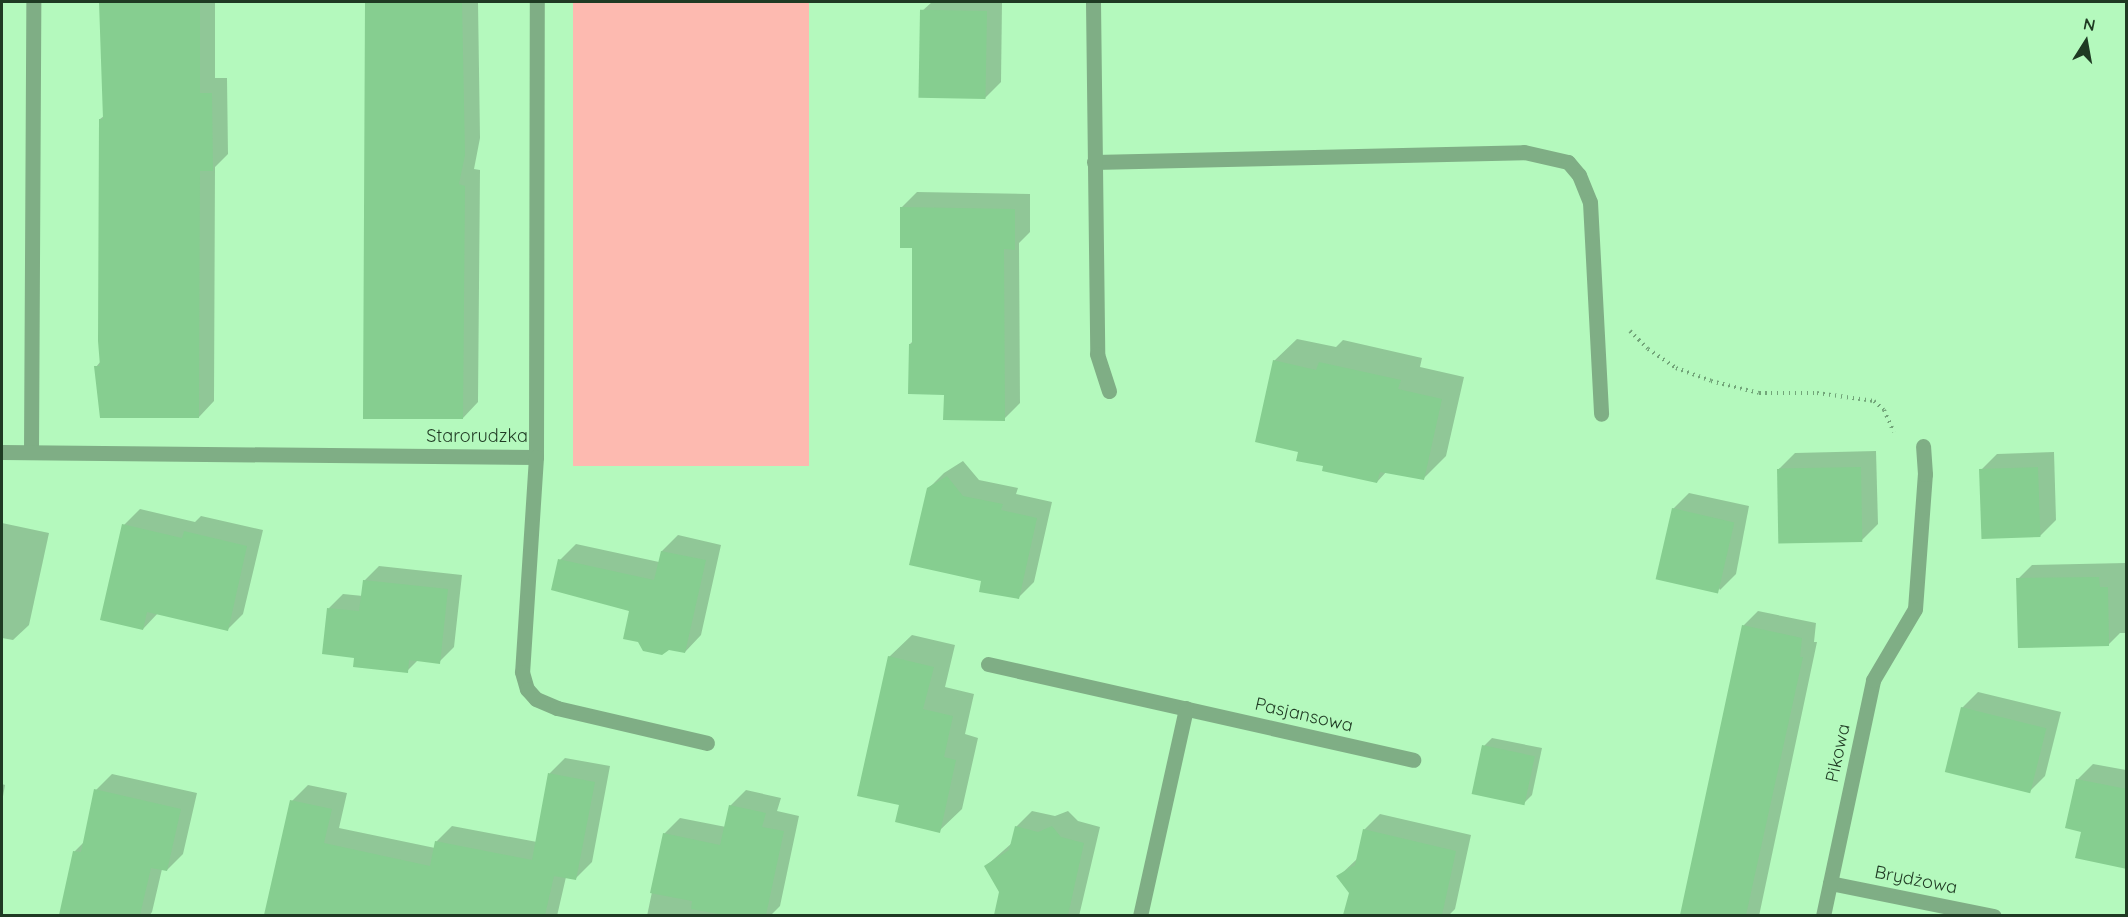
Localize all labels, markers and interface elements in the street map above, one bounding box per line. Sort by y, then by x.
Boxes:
north arrow [2056,12,2116,72]
text: N [2082,13,2097,35]
street label: Starorudzka [426,425,528,447]
street label: Pasjansowa [1253,693,1355,737]
street label: Pikowa [1821,722,1855,784]
street label: Brydżowa [1873,861,1959,899]

